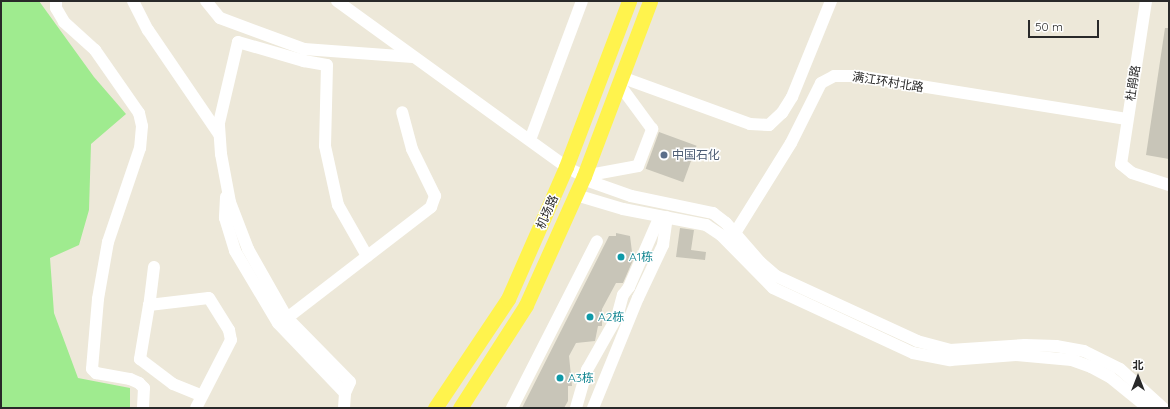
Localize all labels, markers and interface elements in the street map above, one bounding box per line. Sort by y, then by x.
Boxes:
scale bar [1030,12,1101,38]
text: 50 m [1035,19,1063,34]
street label: 杜鹃路 [1123,64,1143,102]
street label: 满江环村北路 [851,69,925,95]
place label: 中国石化 [672,148,720,162]
marker: 中国石化 [659,150,669,160]
street label: 机场路 [533,193,561,231]
place label: A1栋 [629,250,653,264]
marker: A1栋 [616,252,626,262]
place label: A2栋 [598,310,624,324]
marker: A2栋 [585,312,595,322]
north arrow [1118,357,1158,397]
text: 北 [1133,358,1144,372]
place label: A3栋 [568,371,594,385]
marker: A3栋 [555,373,565,383]

